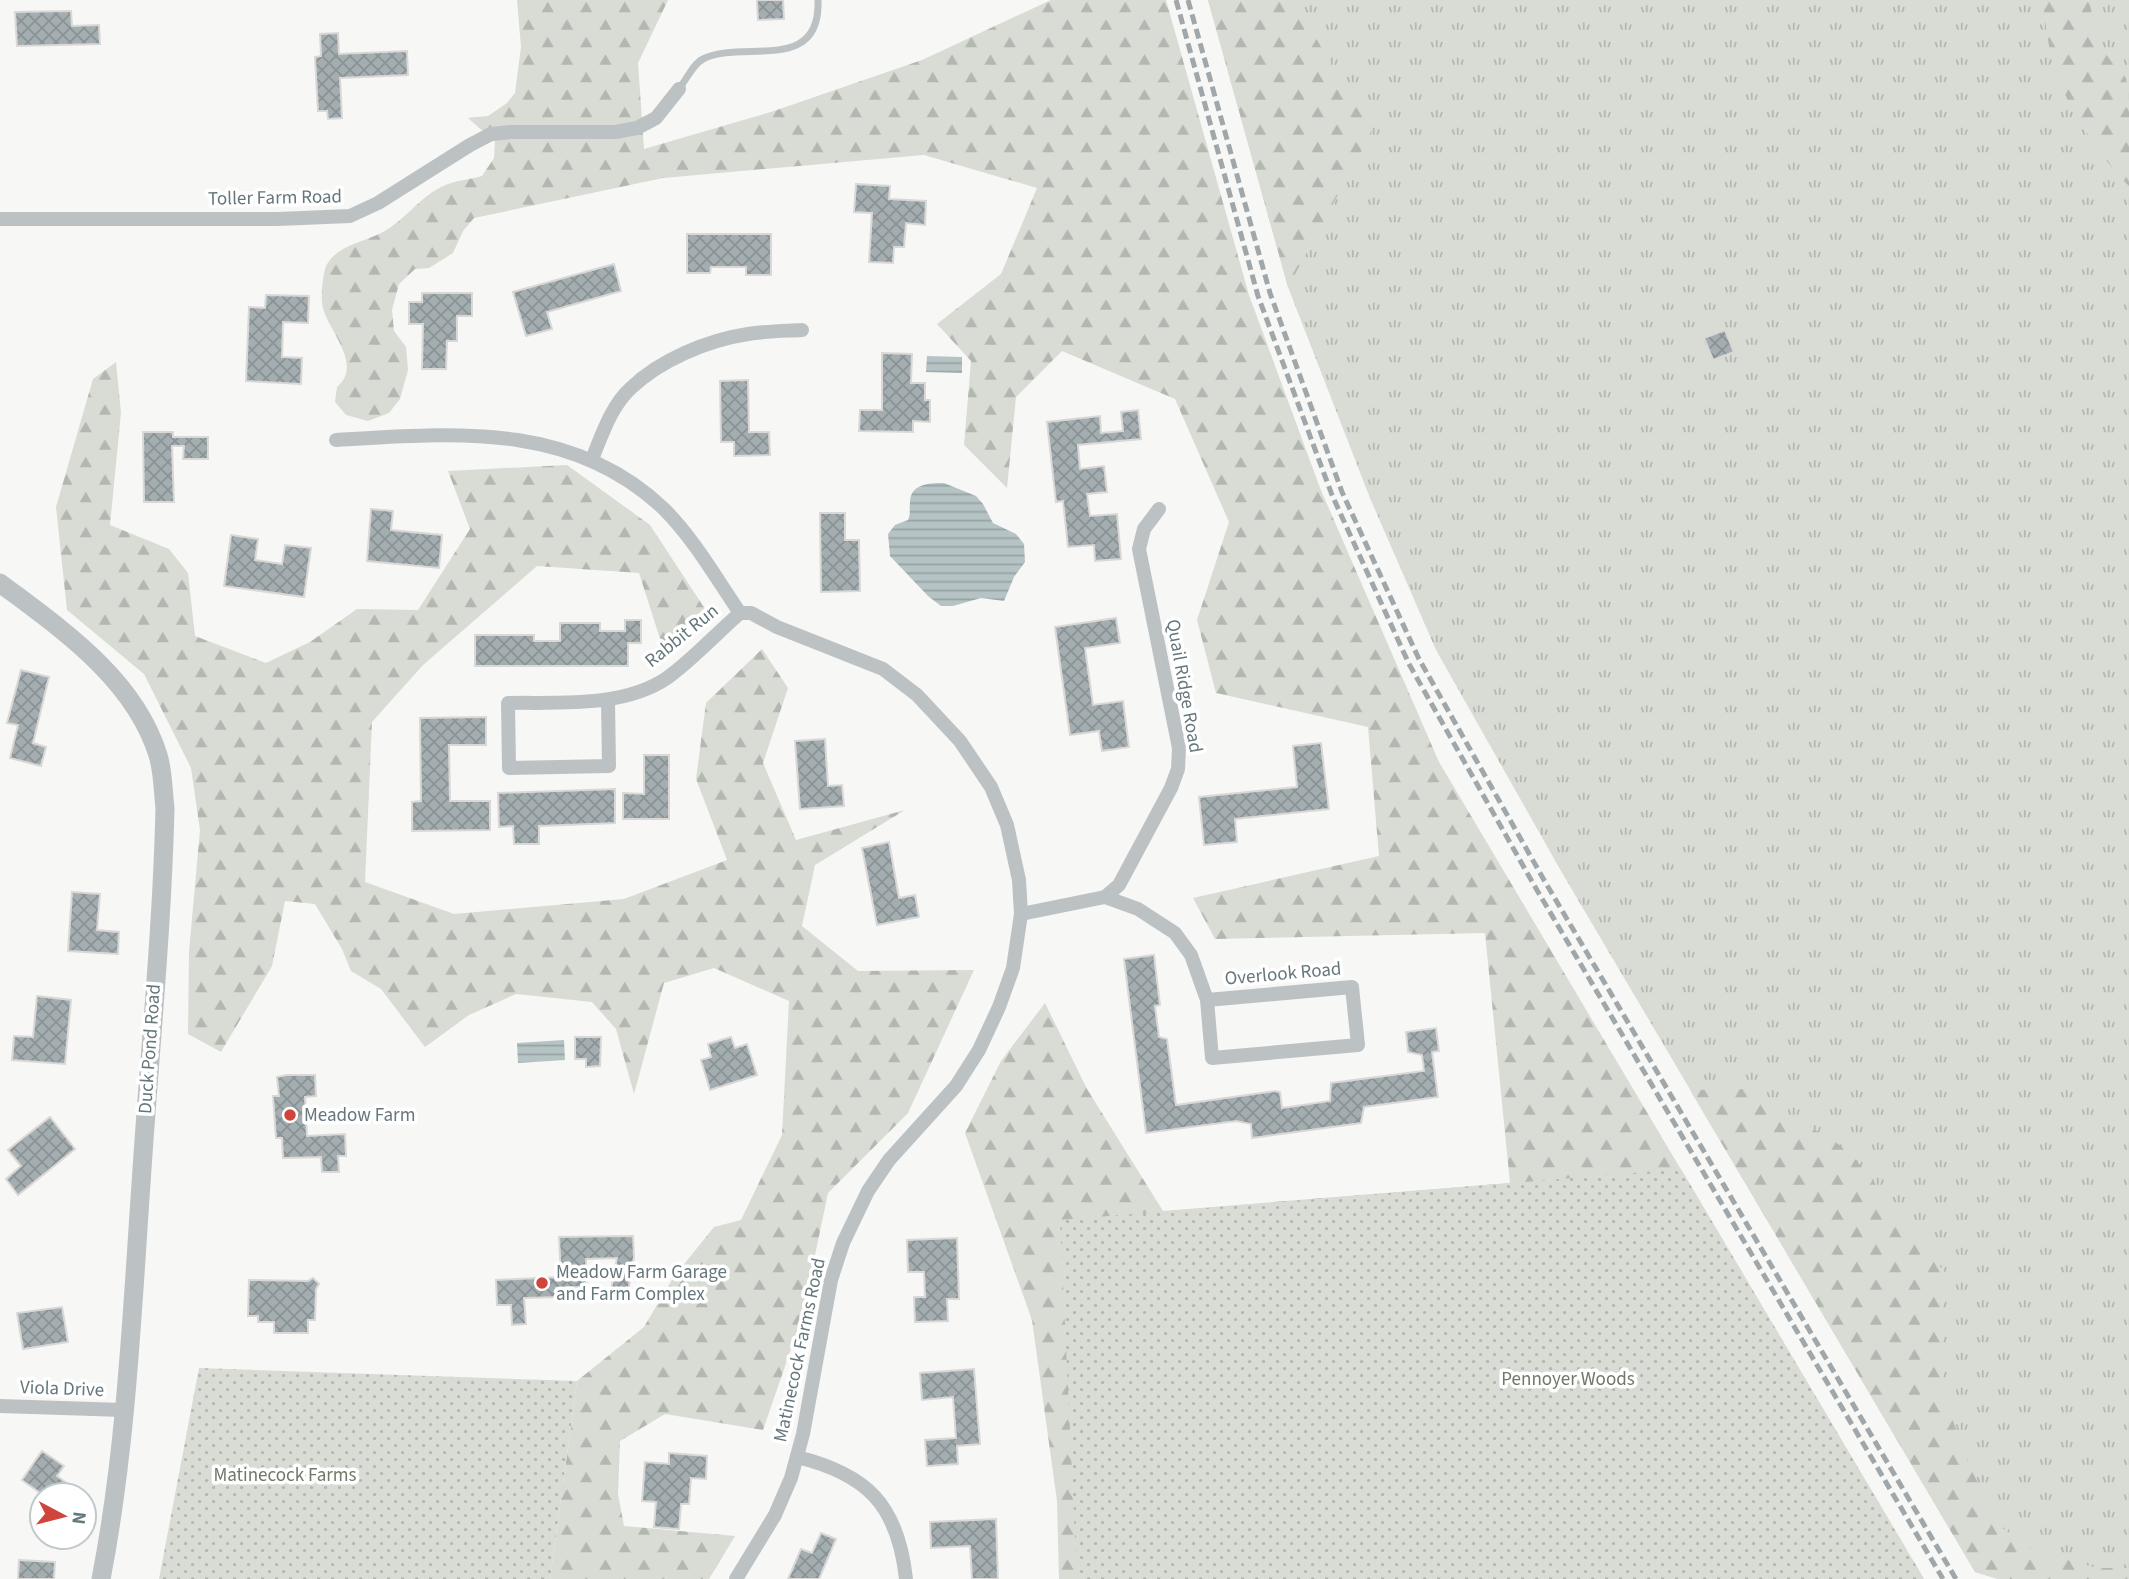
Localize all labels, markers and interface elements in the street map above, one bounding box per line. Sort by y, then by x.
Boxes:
street label: Toller Farm Road [208,183,342,213]
street label: Rabbit Run [639,598,725,674]
street label: Quail Ridge Road [1159,617,1209,755]
street label: Overlook Road [1224,955,1342,993]
street label: Duck Pond Road [132,983,168,1115]
place label: Meadow Farm [304,1102,415,1129]
marker: Meadow Farm [282,1107,298,1123]
street label: Matinecock Farms Road [767,1255,833,1445]
place label: Meadow Farm Garage and Farm Complex [556,1259,727,1308]
marker: Meadow Farm Garage and Farm Complex [534,1275,550,1291]
park label: Pennoyer Woods [1501,1366,1635,1393]
street label: Viola Drive [19,1374,105,1404]
park label: Matinecock Farms [213,1462,357,1489]
north arrow [28,1481,98,1551]
text: N [64,1510,93,1526]

